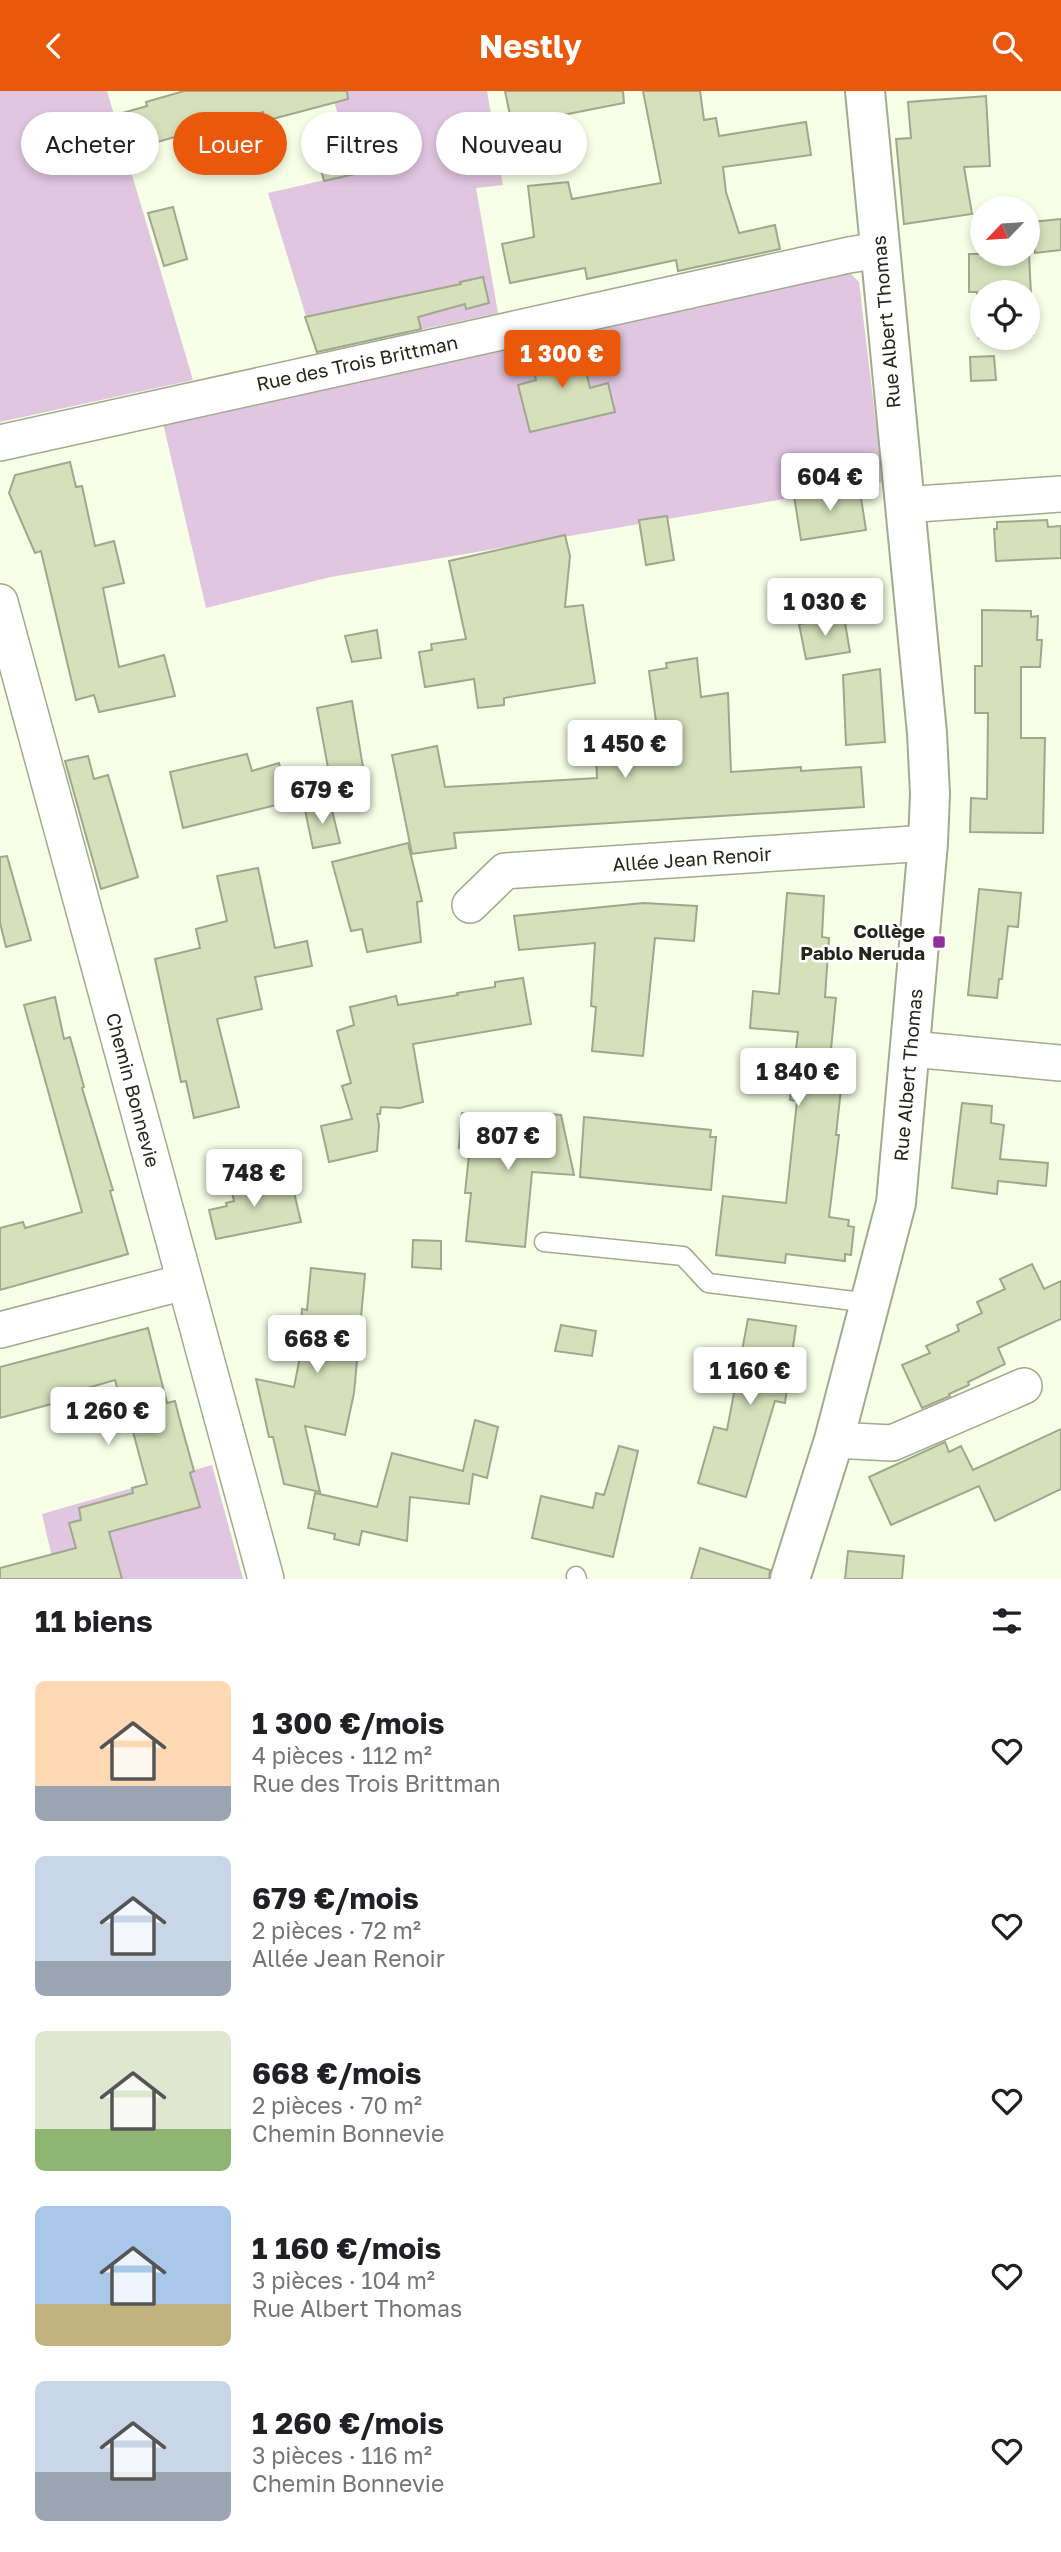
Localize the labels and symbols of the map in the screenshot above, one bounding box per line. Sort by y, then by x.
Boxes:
north arrow [970,196,1040,266]
street label: Rue Albert Thomas [866,235,905,410]
street label: Rue des Trois Brittman [254,330,460,395]
pin: 1 300 € [497,331,627,390]
pin: 604 € [781,453,879,513]
pin: 1 030 € [760,579,890,638]
pin: 1 450 € [560,721,690,780]
pin: 679 € [273,767,371,826]
street label: Allée Jean Renoir [612,841,773,876]
place label: Collège Pablo Neruda [800,919,925,964]
marker: Collège Pablo Neruda [931,934,947,950]
street label: Rue Albert Thomas [888,987,927,1162]
street label: Chemin Bonnevie [102,1010,165,1170]
pin: 1 840 € [733,1049,863,1108]
pin: 807 € [459,1112,557,1172]
pin: 748 € [205,1149,303,1209]
pin: 668 € [268,1315,366,1375]
pin: 1 160 € [685,1347,815,1407]
pin: 1 260 € [43,1387,173,1447]

